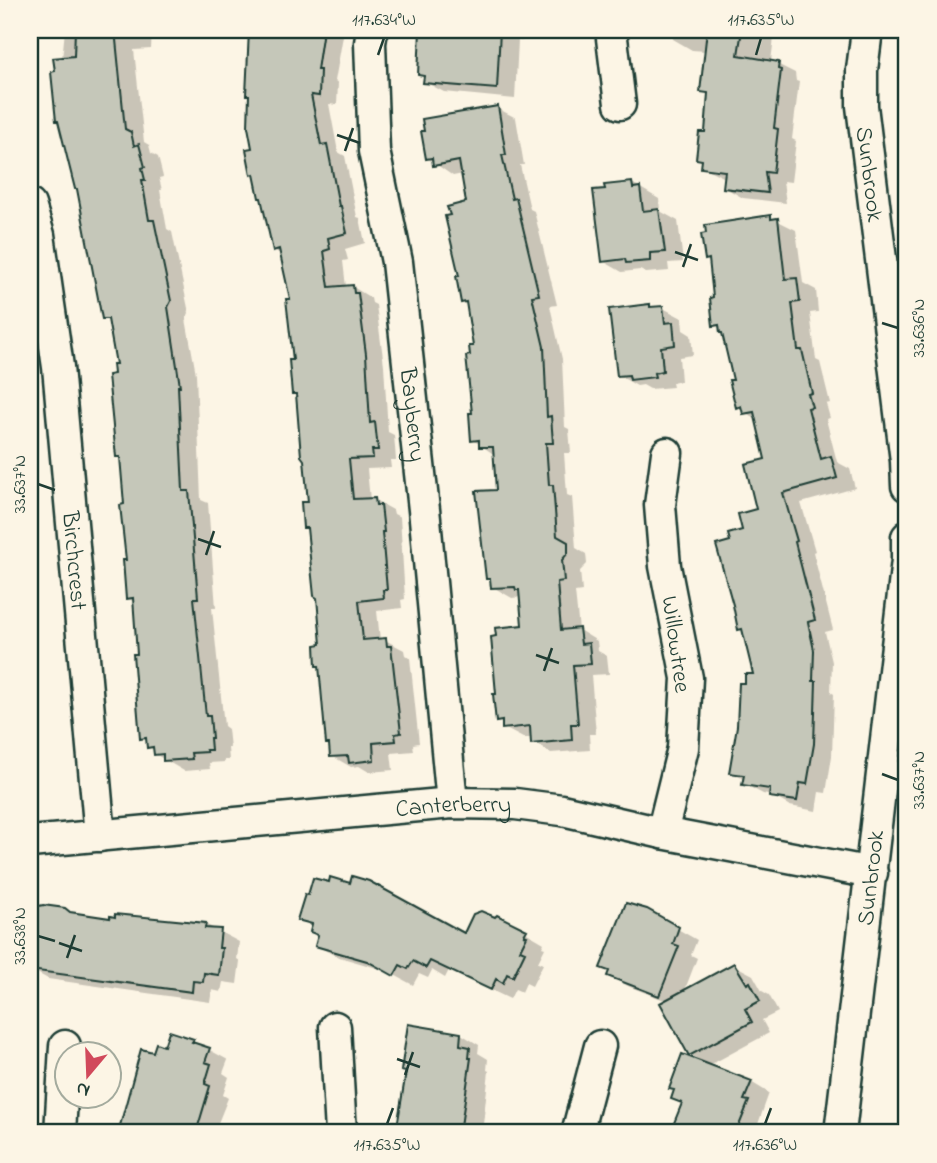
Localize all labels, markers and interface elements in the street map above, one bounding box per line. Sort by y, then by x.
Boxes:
text: 117.634°W [352,8,416,34]
text: 117.635°W [728,8,795,34]
street label: Sunbrook [845,125,891,225]
text: 33.636°N [907,299,933,357]
street label: Bayberry [389,365,434,464]
text: 33.637°N [8,455,34,513]
street label: Birchcrest [51,509,95,612]
street label: Willowtree [650,594,699,695]
text: 33.637°N [907,751,933,809]
street label: Canterberry [394,788,511,828]
street label: Sunbrook [849,828,895,928]
text: 33.638°N [8,907,34,965]
north arrow [52,1040,122,1110]
text: N [73,1074,94,1104]
text: 117.635°W [354,1133,421,1159]
text: 117.636°W [733,1133,797,1159]

